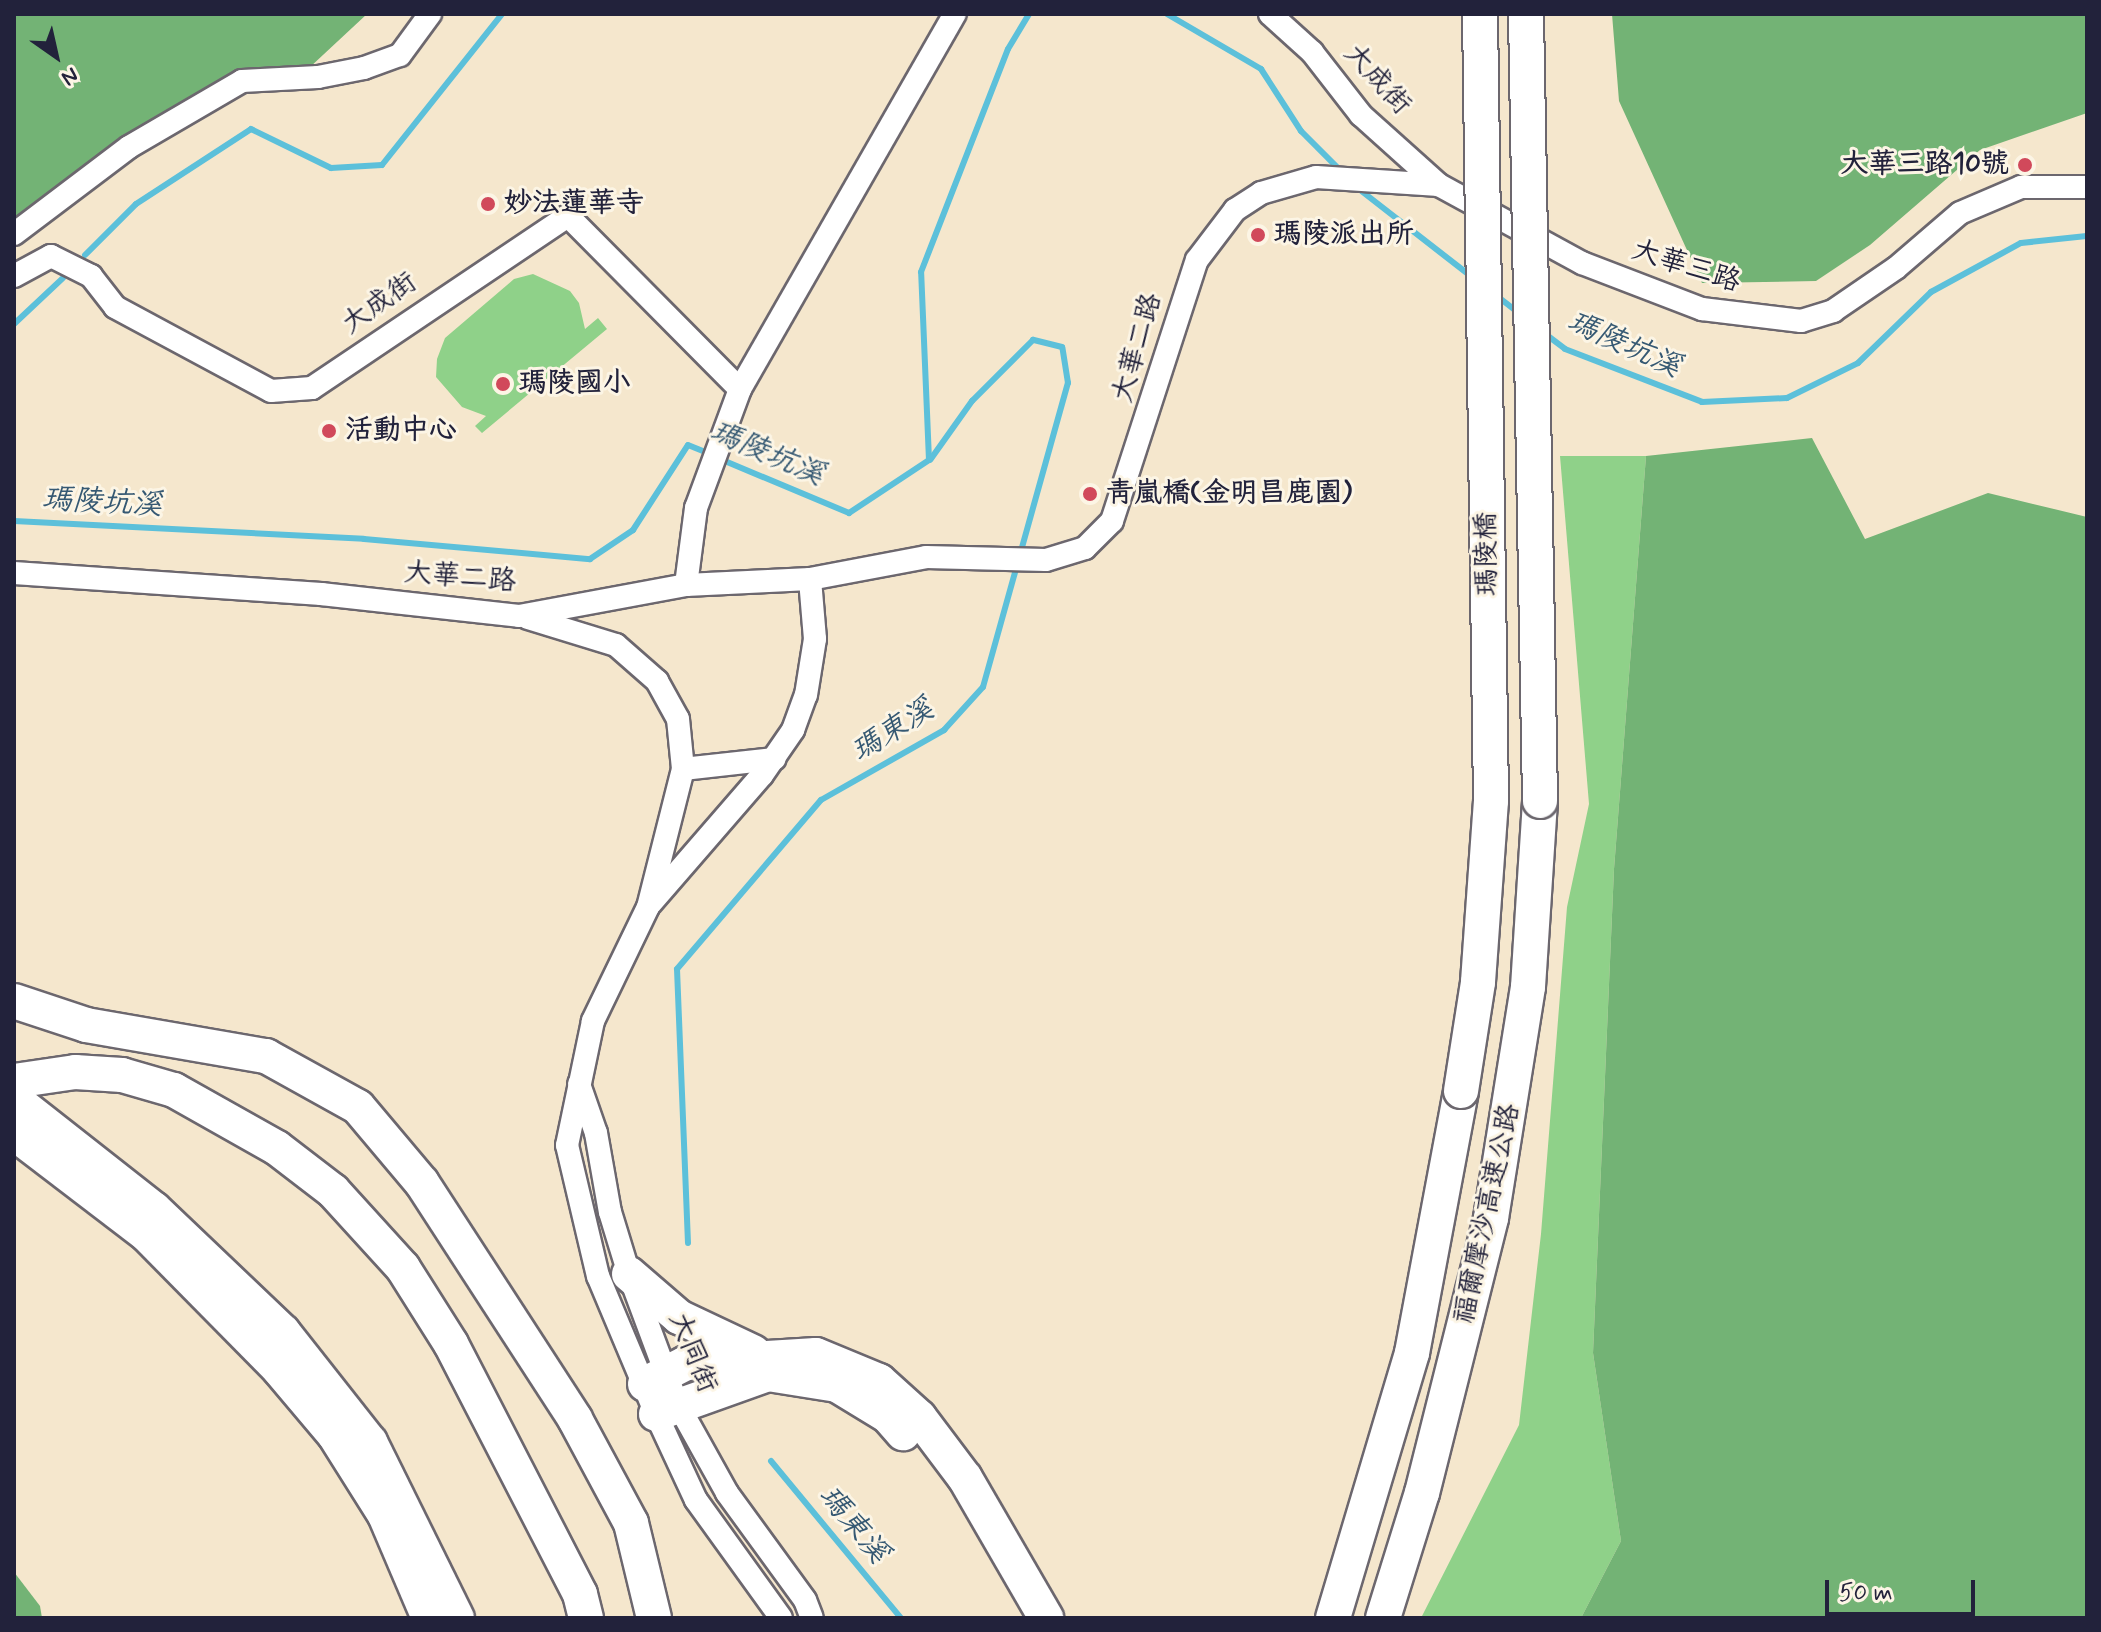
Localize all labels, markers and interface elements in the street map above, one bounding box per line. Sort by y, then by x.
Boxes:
north arrow [16,16,96,96]
street label: 大成街 [1336,38,1418,122]
text: N [56,60,83,92]
place label: 大華三路10號 [1840,148,2009,182]
marker: 大華三路10號 [2016,156,2034,174]
place label: 妙法蓮華寺 [504,187,644,221]
marker: 妙法蓮華寺 [479,195,497,213]
place label: 瑪陵派出所 [1274,218,1414,252]
marker: 瑪陵派出所 [1249,226,1267,244]
street label: 大華三路 [1628,234,1744,300]
street label: 大成街 [336,266,424,342]
street label: 大華二路 [1106,290,1170,406]
water label: 瑪陵坑溪 [1562,304,1686,386]
place label: 瑪陵國小 [519,367,631,401]
marker: 瑪陵國小 [494,375,512,393]
place label: 活動中心 [345,414,457,448]
water label: 瑪陵坑溪 [705,414,829,494]
marker: 活動中心 [320,422,338,440]
place label: 青嵐橋(金明昌鹿園) [1106,477,1352,511]
water label: 瑪陵坑溪 [41,482,163,524]
marker: 青嵐橋(金明昌鹿園) [1081,485,1099,503]
street label: 瑪陵橋 [1470,512,1506,596]
street label: 大華二路 [403,556,517,600]
water label: 瑪東溪 [845,692,941,770]
street label: 福爾摩沙高速公路 [1448,1101,1528,1327]
street label: 大同街 [661,1308,723,1398]
water label: 瑪東溪 [810,1479,896,1571]
scale bar [1829,1564,1979,1614]
text: 50 m [1839,1578,1893,1609]

